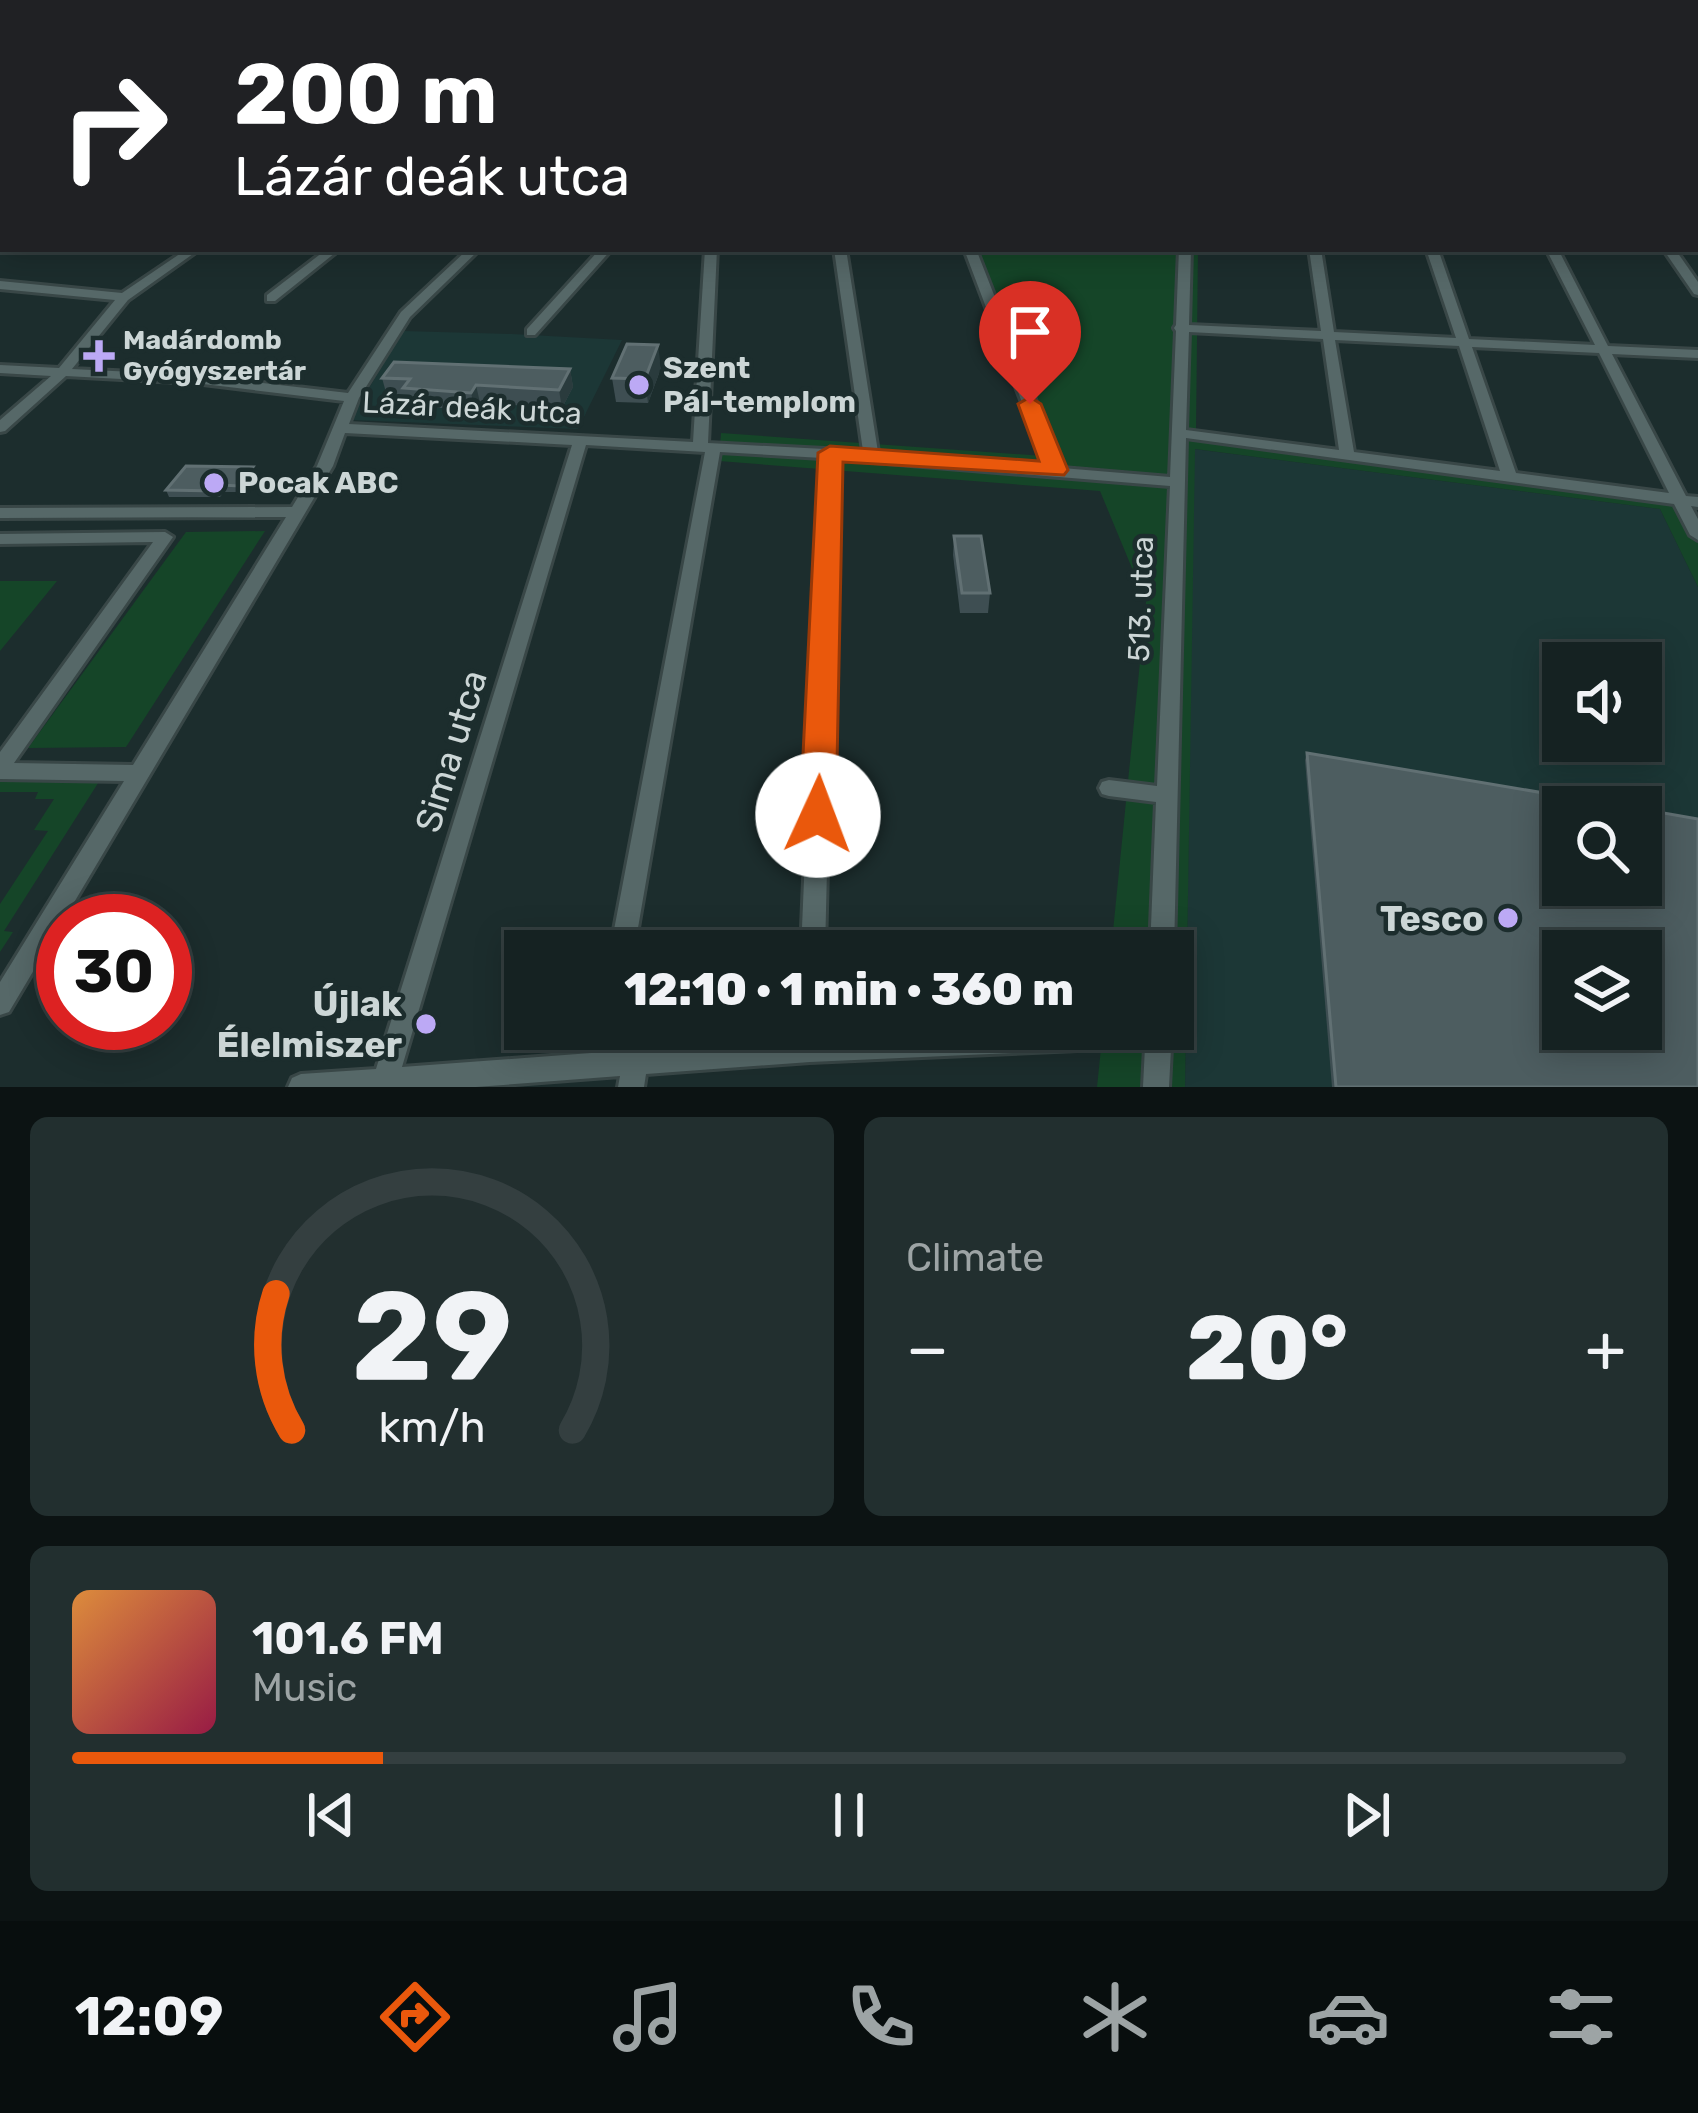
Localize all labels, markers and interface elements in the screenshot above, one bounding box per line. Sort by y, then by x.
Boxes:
text: 200 m [234,44,498,144]
icon: right [36,48,192,204]
text: Lázár deák utca [234,145,630,209]
pin [979,281,1081,404]
icon: arrive [997,299,1063,365]
place label: Madárdomb Gyógyszertár [123,324,306,387]
marker: Madárdomb Gyógyszertár [86,343,112,369]
place label: Szent Pál-templom [663,350,856,420]
marker: Szent Pál-templom [626,372,652,398]
street label: Lázár deák utca [361,384,583,432]
place label: Pocak ABC [238,465,399,501]
marker: Pocak ABC [201,470,227,496]
street label: 513. utca [1121,535,1161,663]
map controls [1542,642,1662,1050]
button: sound [1542,642,1662,762]
street label: Sima utca [406,665,496,837]
position arrow [755,752,881,878]
button: search [1542,786,1662,906]
speed limit sign: 30 [36,894,192,1050]
place label: Tesco [1380,897,1484,940]
marker: Tesco [1495,905,1521,931]
button: layers [1542,930,1662,1050]
text: 12:10 · 1 min · 360 m [624,963,1074,1016]
place label: Újlak Élelmiszer [216,982,402,1066]
marker: Újlak Élelmiszer [413,1011,439,1037]
text: Climate [906,1235,1044,1281]
text: 29 [351,1262,513,1410]
text: 20° [1186,1295,1348,1402]
text: − [906,1309,949,1388]
text: + [1585,1309,1626,1388]
text: km/h [378,1401,486,1452]
text: 101.6 FM [252,1612,444,1665]
text: Music [252,1665,357,1711]
icon: previous [298,1782,364,1848]
icon: pause [816,1782,882,1848]
icon: next [1334,1782,1400,1848]
icon: directions [373,1975,457,2059]
icon: music [606,1975,690,2059]
icon: phone [839,1975,923,2059]
icon: climate [1073,1975,1157,2059]
icon: car [1306,1975,1390,2059]
icon: filters [1539,1975,1623,2059]
text: 12:09 [75,1985,224,2049]

